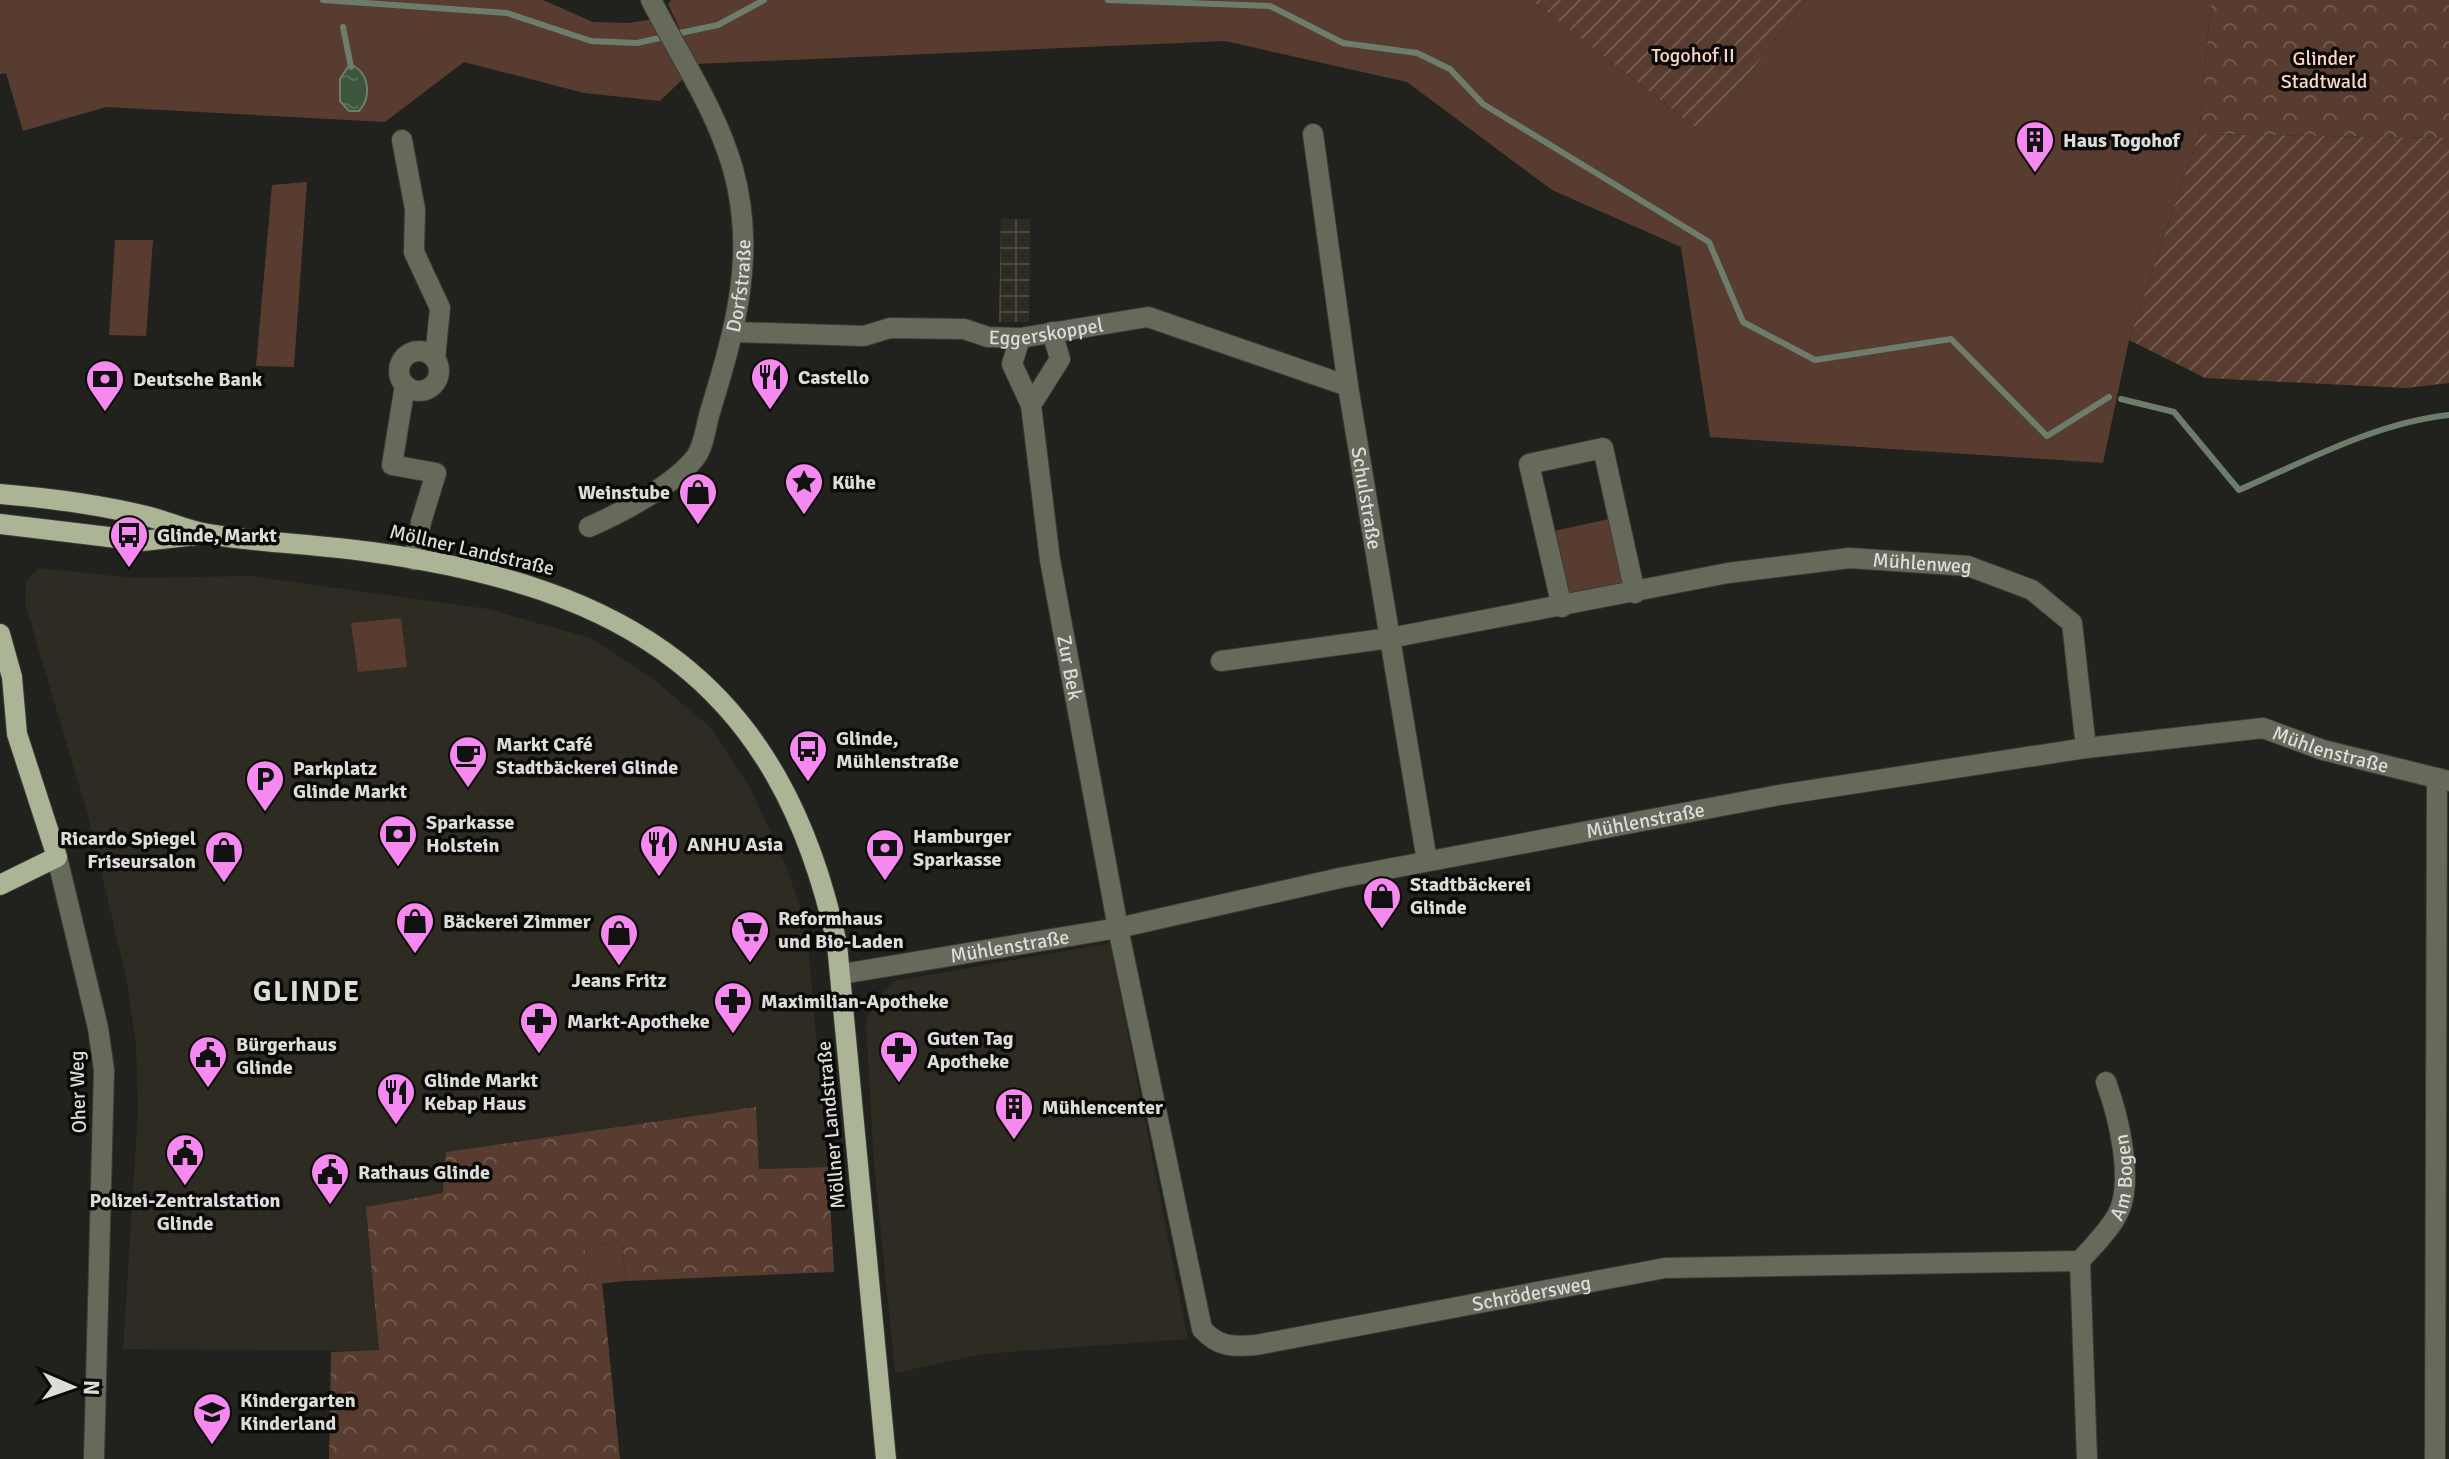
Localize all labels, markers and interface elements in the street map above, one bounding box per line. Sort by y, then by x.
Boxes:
park label: Togohof II [1651,43,1735,68]
park label: Glinder Stadtwald [2281,46,2367,94]
building icon: Haus Togohof [2014,119,2056,174]
place label: Haus Togohof [2063,128,2182,153]
street label: Dorfstraße [720,239,756,335]
street label: Eggerskoppel [988,312,1105,351]
restaurant icon: Castello [749,356,791,411]
bank icon: Deutsche Bank [84,358,126,413]
place label: Castello [798,365,869,390]
place label: Deutsche Bank [133,367,263,392]
street label: Schulstraße [1346,445,1387,551]
place icon: Kühe [783,461,825,516]
place label: Kühe [832,470,876,495]
shop icon: Weinstube [677,471,719,526]
place label: Weinstube [578,480,670,505]
bus stop icon: Glinde, Markt [108,514,150,569]
street label: Möllner Landstraße [387,519,557,581]
place label: Glinde, Markt [157,523,277,548]
street label: Mühlenweg [1872,547,1972,579]
street label: Zur Bek [1052,633,1088,702]
street label: Mühlenstraße [2269,720,2391,778]
place label: Glinde, Mühlenstraße [836,726,959,774]
bus stop icon: Glinde, Mühlenstraße [787,728,829,783]
place label: Markt Café Stadtbäckerei Glinde [496,732,678,780]
cafe icon: Markt Café Stadtbäckerei Glinde [447,734,489,789]
place label: Parkplatz Glinde Markt [293,756,407,804]
parking icon: Parkplatz Glinde Markt [244,758,286,813]
street label: Mühlenstraße [1584,797,1707,844]
place label: Sparkasse Holstein [426,810,515,858]
bank icon: Sparkasse Holstein [377,813,419,868]
restaurant icon: ANHU Asia [638,823,680,878]
place label: Hamburger Sparkasse [913,824,1011,872]
place label: Ricardo Spiegel Friseursalon [60,826,196,874]
bank icon: Hamburger Sparkasse [864,827,906,882]
shop icon: Ricardo Spiegel Friseursalon [203,829,245,884]
place label: ANHU Asia [687,832,783,857]
place label: Stadtbäckerei Glinde [1410,872,1531,920]
shop icon: Stadtbäckerei Glinde [1361,875,1403,930]
shop icon: Bäckerei Zimmer [394,900,436,955]
place label: Reformhaus und Bio-Laden [778,906,904,954]
place label: Bäckerei Zimmer [443,909,591,934]
supermarket icon: Reformhaus und Bio-Laden [729,909,771,964]
shop icon: Jeans Fritz [598,912,640,967]
street label: Mühlenstraße [948,924,1071,968]
place label: Jeans Fritz [572,968,666,993]
district label: GLINDE [253,975,361,1009]
pharmacy icon: Maximilian-Apotheke [712,980,754,1035]
place label: Maximilian-Apotheke [761,989,949,1014]
pharmacy icon: Markt-Apotheke [518,1000,560,1055]
place label: Markt-Apotheke [567,1009,710,1034]
place label: Guten Tag Apotheke [927,1026,1014,1074]
pharmacy icon: Guten Tag Apotheke [878,1029,920,1084]
place label: Bürgerhaus Glinde [236,1032,337,1080]
public building icon: Bürgerhaus Glinde [187,1034,229,1089]
street label: Möllner Landstraße [811,1040,851,1210]
street label: Oher Weg [64,1050,92,1134]
place label: Glinde Markt Kebap Haus [424,1068,538,1116]
restaurant icon: Glinde Markt Kebap Haus [375,1071,417,1126]
building icon: Mühlencenter [993,1086,1035,1141]
place label: Mühlencenter [1042,1095,1163,1120]
public building icon: Polizei-Zentralstation Glinde [164,1132,206,1187]
street label: Am Bogen [2104,1132,2138,1225]
public building icon: Rathaus Glinde [309,1151,351,1206]
place label: Rathaus Glinde [358,1160,490,1185]
place label: Polizei-Zentralstation Glinde [89,1188,281,1236]
street label: Schrödersweg [1470,1270,1593,1317]
north arrow [32,1347,112,1427]
text: N [78,1380,105,1396]
place label: Kindergarten Kinderland [240,1388,356,1436]
school or university icon: Kindergarten Kinderland [191,1391,233,1446]

